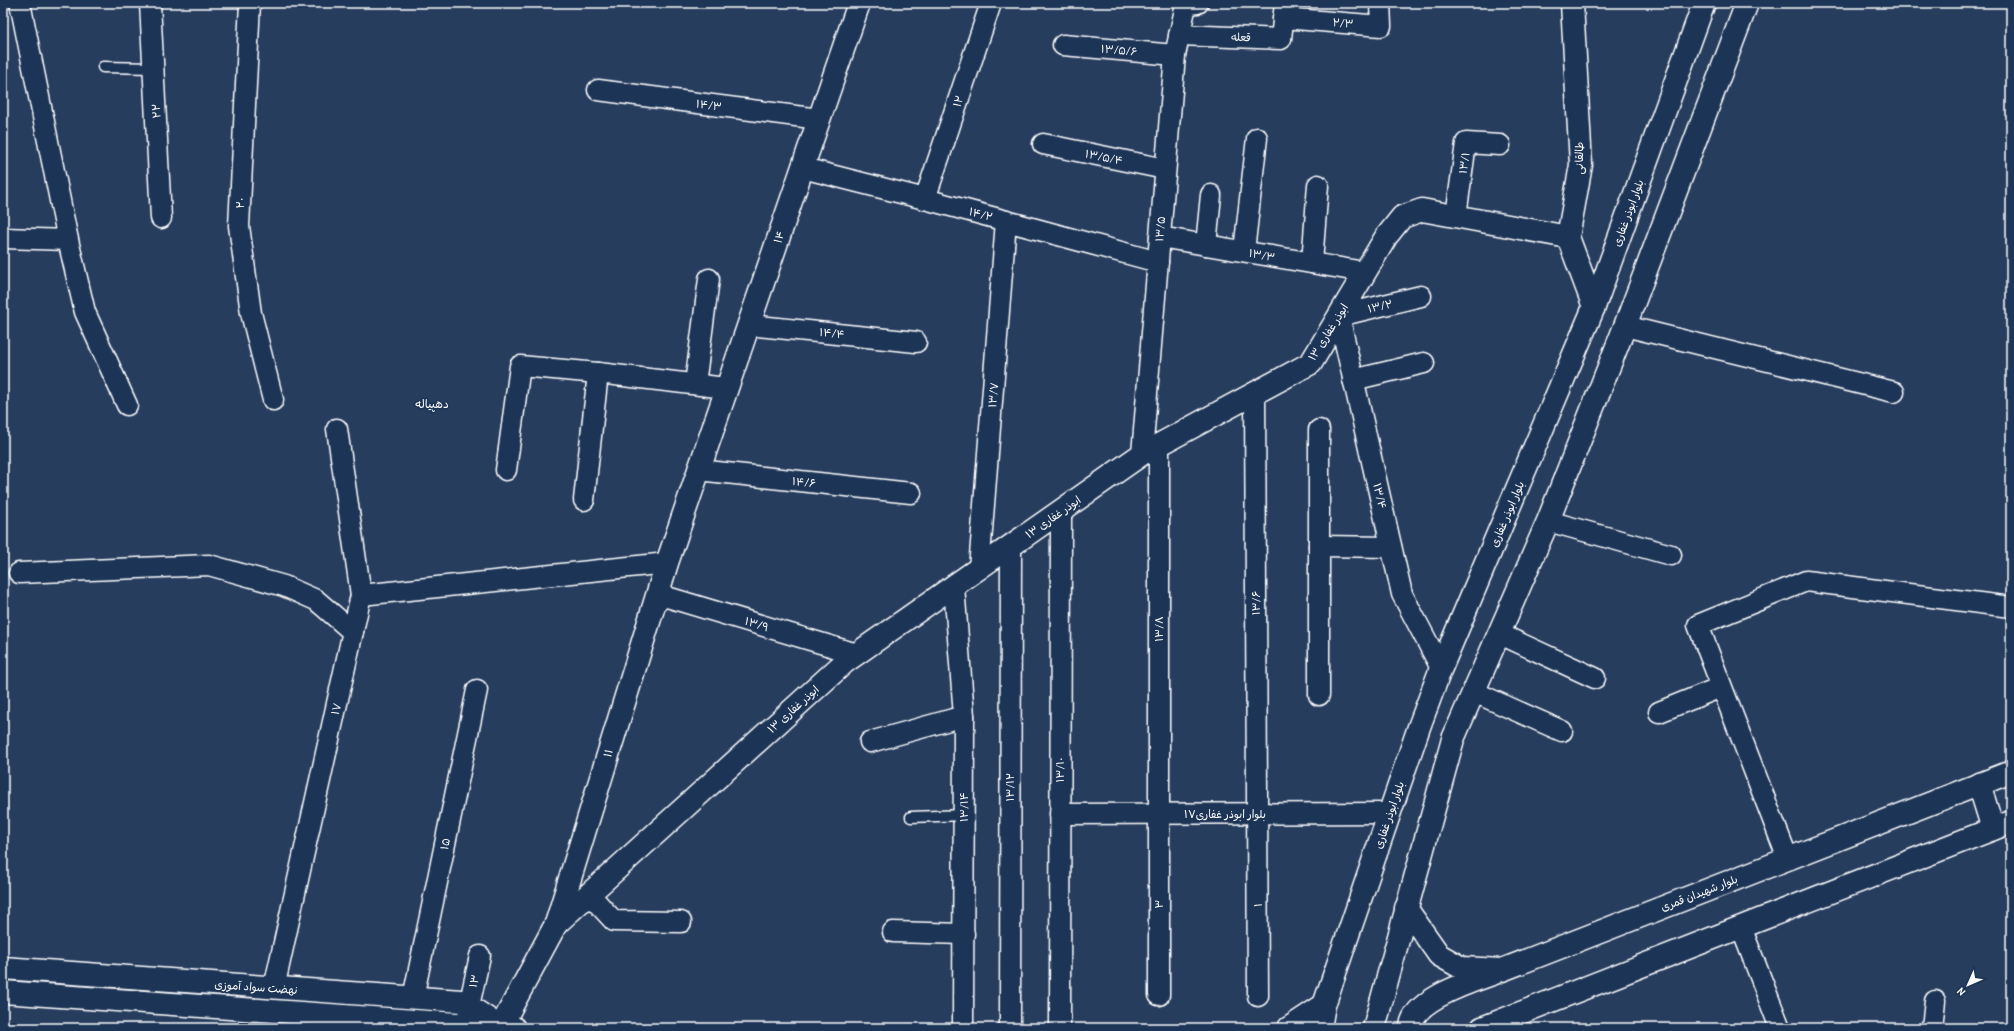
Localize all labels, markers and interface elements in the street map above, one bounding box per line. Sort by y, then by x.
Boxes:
street label: ۲/۳ [1332,15,1354,31]
street label: قعله [1231,30,1251,44]
street label: ۱۳/۵/۶ [1100,41,1138,59]
street label: ۱۲ [950,93,966,109]
street label: ۱۴/۳ [695,96,723,114]
street label: ۲۲ [149,103,163,119]
street label: طالقانی [1572,142,1587,174]
street label: ۱۳/۵/۴ [1084,146,1124,168]
street label: ۱۳/۱ [1456,151,1472,175]
street label: بلوار ابوذر غفاری [1609,178,1648,249]
street label: ۲۰ [233,197,247,209]
street label: ۱۴/۲ [967,204,995,224]
street label: ۱۳/۵ [1152,216,1168,242]
street label: ۱۴ [770,229,788,245]
street label: ۱۳/۳ [1248,246,1276,264]
street label: ۱۳/۲ [1366,296,1394,316]
street label: ۱۳ ابوذر غفاری [1305,301,1352,364]
street label: ۱۴/۴ [819,325,845,341]
street label: ۱۳/۷ [985,381,1001,408]
district label: دهپیاله [415,395,449,412]
street label: ۱۴/۶ [792,474,817,490]
street label: بلوار ابوذر غفاری [1487,479,1528,549]
street label: ۱۳/۴ [1370,482,1390,510]
street label: ۱۳ ابوذر غفاری [1022,493,1084,542]
street label: ۱۳/۶ [1249,591,1263,615]
street label: ۱۳/۹ [743,614,771,634]
street label: ۱۳/۸ [1152,616,1166,642]
street label: ۱۳ ابوذر غفاری [764,682,822,737]
street label: ۱۷ [328,701,344,716]
street label: ۱۱ [600,747,616,759]
street label: ۱۳/۱۰ [1053,757,1067,783]
street label: ۱۳/۱۲ [1003,772,1017,802]
street label: بلوار ابوذر غفاری [1371,780,1408,851]
street label: ۱۳/۱۴ [957,792,971,822]
street label: بلوار ابوذر غفاری۱۷ [1184,807,1266,822]
street label: ۱۵ [437,837,453,851]
street label: بلوار شهیدان قمری [1658,872,1740,915]
street label: ۳ [1152,899,1166,909]
street label: ۱ [1251,903,1265,907]
north arrow [1948,965,1988,1005]
street label: ۱۳ [466,973,482,989]
street label: نهضت سواد آموزی [214,977,298,998]
text: N [1954,985,1968,999]

